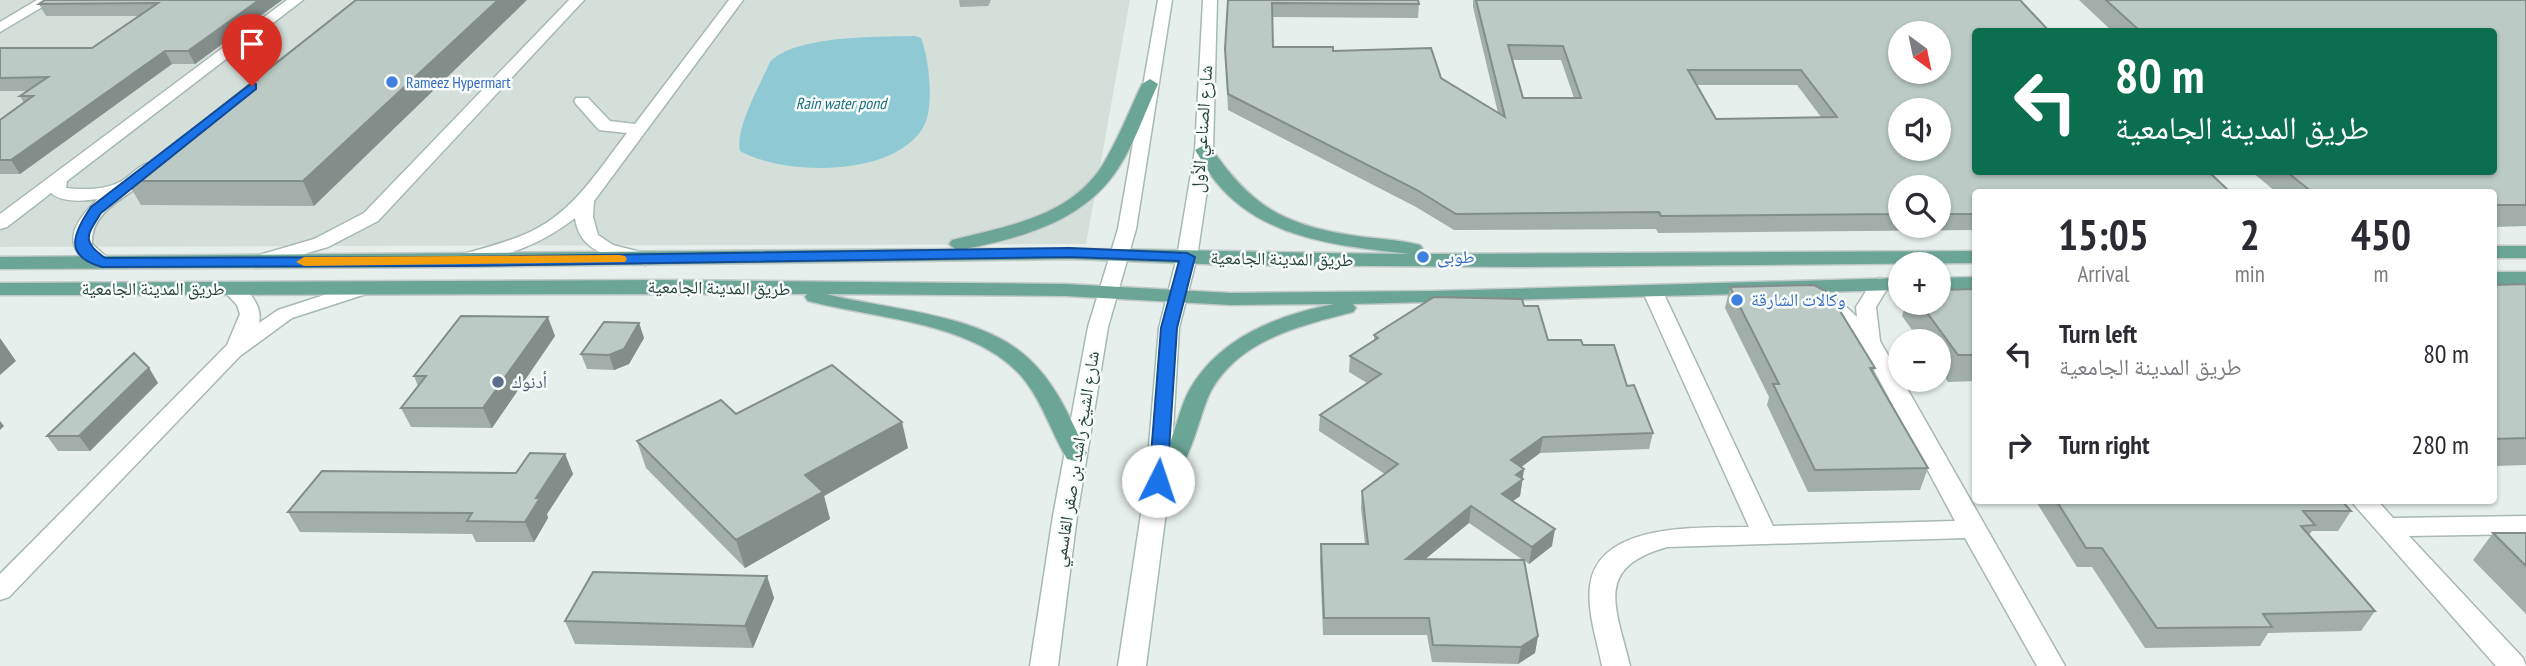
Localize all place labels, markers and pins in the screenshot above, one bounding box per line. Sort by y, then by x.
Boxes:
pin [222,14,282,86]
place label: Rameez Hypermart [406,72,511,92]
marker: Rameez Hypermart [384,74,400,90]
place label: طوبى [1437,245,1475,268]
marker: طوبى [1415,249,1431,265]
place label: وكالات الشارقة [1751,288,1846,311]
marker: وكالات الشارقة [1729,292,1745,308]
place label: أدنوك [512,370,547,393]
marker: أدنوك [490,374,506,390]

